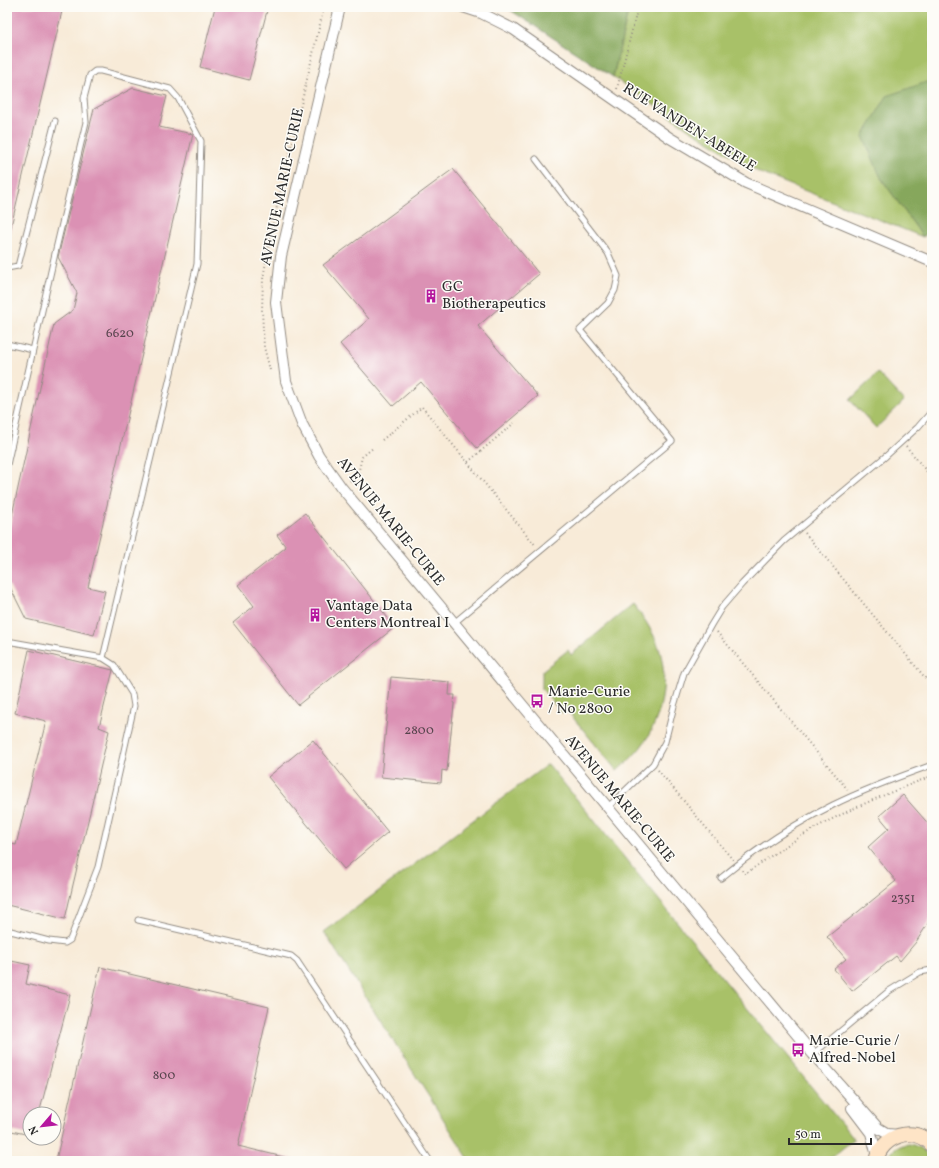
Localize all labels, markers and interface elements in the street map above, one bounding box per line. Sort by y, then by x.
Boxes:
street label: RUE VANDEN-ABEELE [618,78,760,178]
street label: AVENUE MARIE-CURIE [256,106,310,268]
place label: GC Biotherapeutics [442,277,546,315]
building icon: GC Biotherapeutics [423,288,439,304]
house number: 6620 [106,325,134,343]
street label: AVENUE MARIE-CURIE [331,453,449,591]
place label: Vantage Data Centers Montreal I [326,596,449,634]
building icon: Vantage Data Centers Montreal I [307,607,323,623]
place label: Marie-Curie / No 2800 [548,682,630,720]
bus stop icon: Marie-Curie / No 2800 [529,693,545,709]
house number: 2800 [404,722,434,740]
street label: AVENUE MARIE-CURIE [559,731,679,867]
house number: 2351 [891,890,915,908]
place label: Marie-Curie / Alfred-Nobel [809,1031,900,1069]
bus stop icon: Marie-Curie / Alfred-Nobel [790,1042,806,1058]
house number: 800 [153,1067,175,1085]
north arrow [22,1106,62,1146]
scale bar [789,1120,871,1146]
text: N [26,1123,43,1137]
text: 50 m [795,1127,821,1143]

